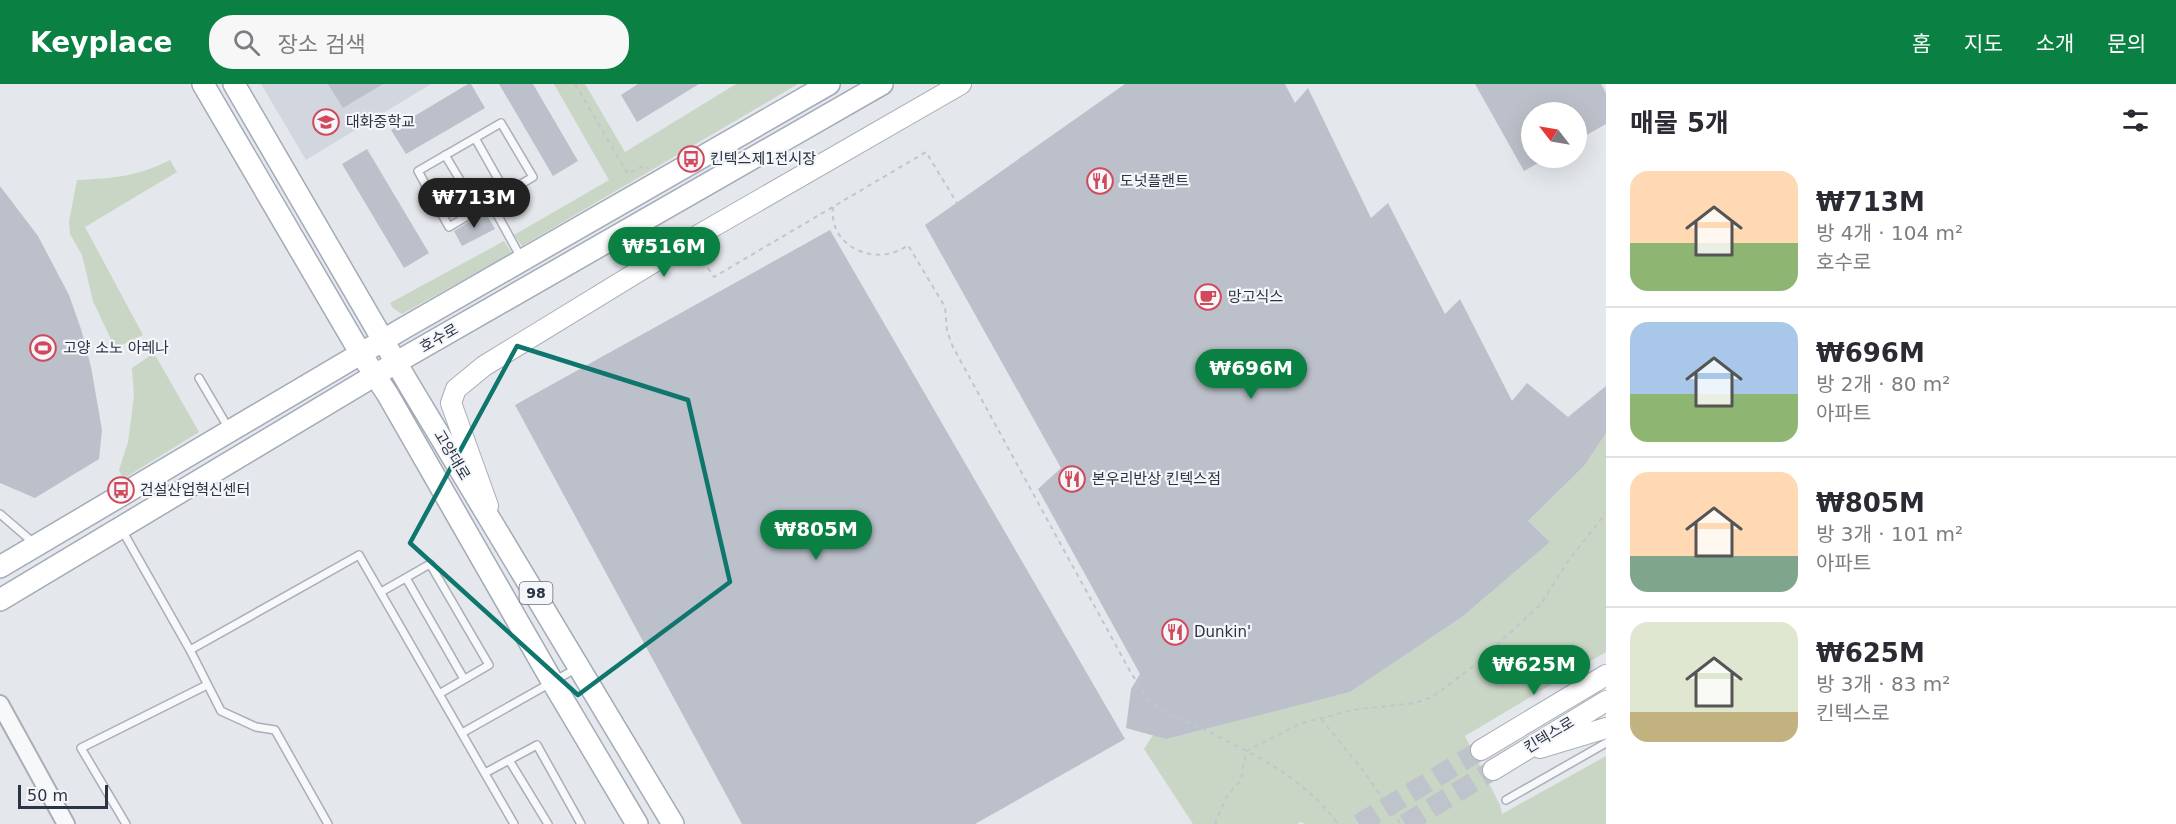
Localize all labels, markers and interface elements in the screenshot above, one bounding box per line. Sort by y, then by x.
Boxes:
search box [209,15,629,69]
text: Keyplace [30,26,173,59]
icon: search [230,26,263,59]
text: 장소 검색 [278,32,366,57]
text: 홈 [1912,32,1931,56]
text: 지도 [1964,32,2003,56]
text: 소개 [2036,32,2074,56]
text: 문의 [2107,32,2146,56]
north arrow [1521,102,1587,168]
map controls [1521,102,1587,168]
icon: filters [2119,104,2152,137]
school or university icon: 대화중학교 [311,107,341,137]
text: 매물 5개 [1630,108,1729,138]
place label: 대화중학교 [346,113,415,131]
bus stop icon: 킨텍스제1전시장 [676,144,706,174]
place label: 킨텍스제1전시장 [710,150,816,168]
restaurant icon: 도넛플랜트 [1085,166,1115,196]
place label: 도넛플랜트 [1120,172,1189,190]
pin: ₩713M [432,178,516,229]
text: ₩713M [432,185,516,209]
text: ₩713M [1816,187,1925,217]
icon: home [1678,195,1750,267]
text: 방 4개 · 104 m² [1816,221,1963,245]
pin: ₩516M [622,227,706,278]
text: ₩516M [622,234,706,258]
text: 호수로 [1816,250,1871,274]
cafe icon: 망고식스 [1193,282,1223,312]
place label: 망고식스 [1228,288,1283,306]
street label: 호수로 [417,320,461,356]
sports icon: 고양 소노 아레나 [28,333,58,363]
text: ₩696M [1816,338,1925,368]
place label: 고양 소노 아레나 [63,339,169,357]
icon: home [1678,346,1750,418]
pin: ₩696M [1209,349,1293,400]
text: ₩696M [1209,356,1293,380]
text: 방 2개 · 80 m² [1816,372,1950,396]
text: 아파트 [1816,401,1871,425]
street label: 고양대로 [430,427,474,483]
restaurant icon: 본우리반상 킨텍스점 [1057,464,1087,494]
place label: 본우리반상 킨텍스점 [1092,470,1221,488]
bus stop icon: 건설산업혁신센터 [106,475,136,505]
place label: 건설산업혁신센터 [140,481,250,499]
text: ₩805M [1816,488,1925,518]
icon: home [1678,496,1750,568]
pin: ₩805M [774,510,858,561]
text: ₩805M [774,517,858,541]
text: 방 3개 · 101 m² [1816,522,1963,546]
text: 아파트 [1816,551,1871,575]
road number: 98 [520,582,552,604]
restaurant icon: Dunkin' [1160,617,1190,647]
place label: Dunkin' [1194,623,1251,641]
text: ₩625M [1816,638,1925,668]
pin: ₩625M [1492,645,1576,696]
icon: home [1678,646,1750,718]
text: ₩625M [1492,652,1576,676]
text: 방 3개 · 83 m² [1816,672,1950,696]
text: 킨텍스로 [1816,701,1890,725]
street label: 킨텍스로 [1521,713,1577,757]
scale bar [18,782,108,810]
text: 50 m [27,786,68,805]

